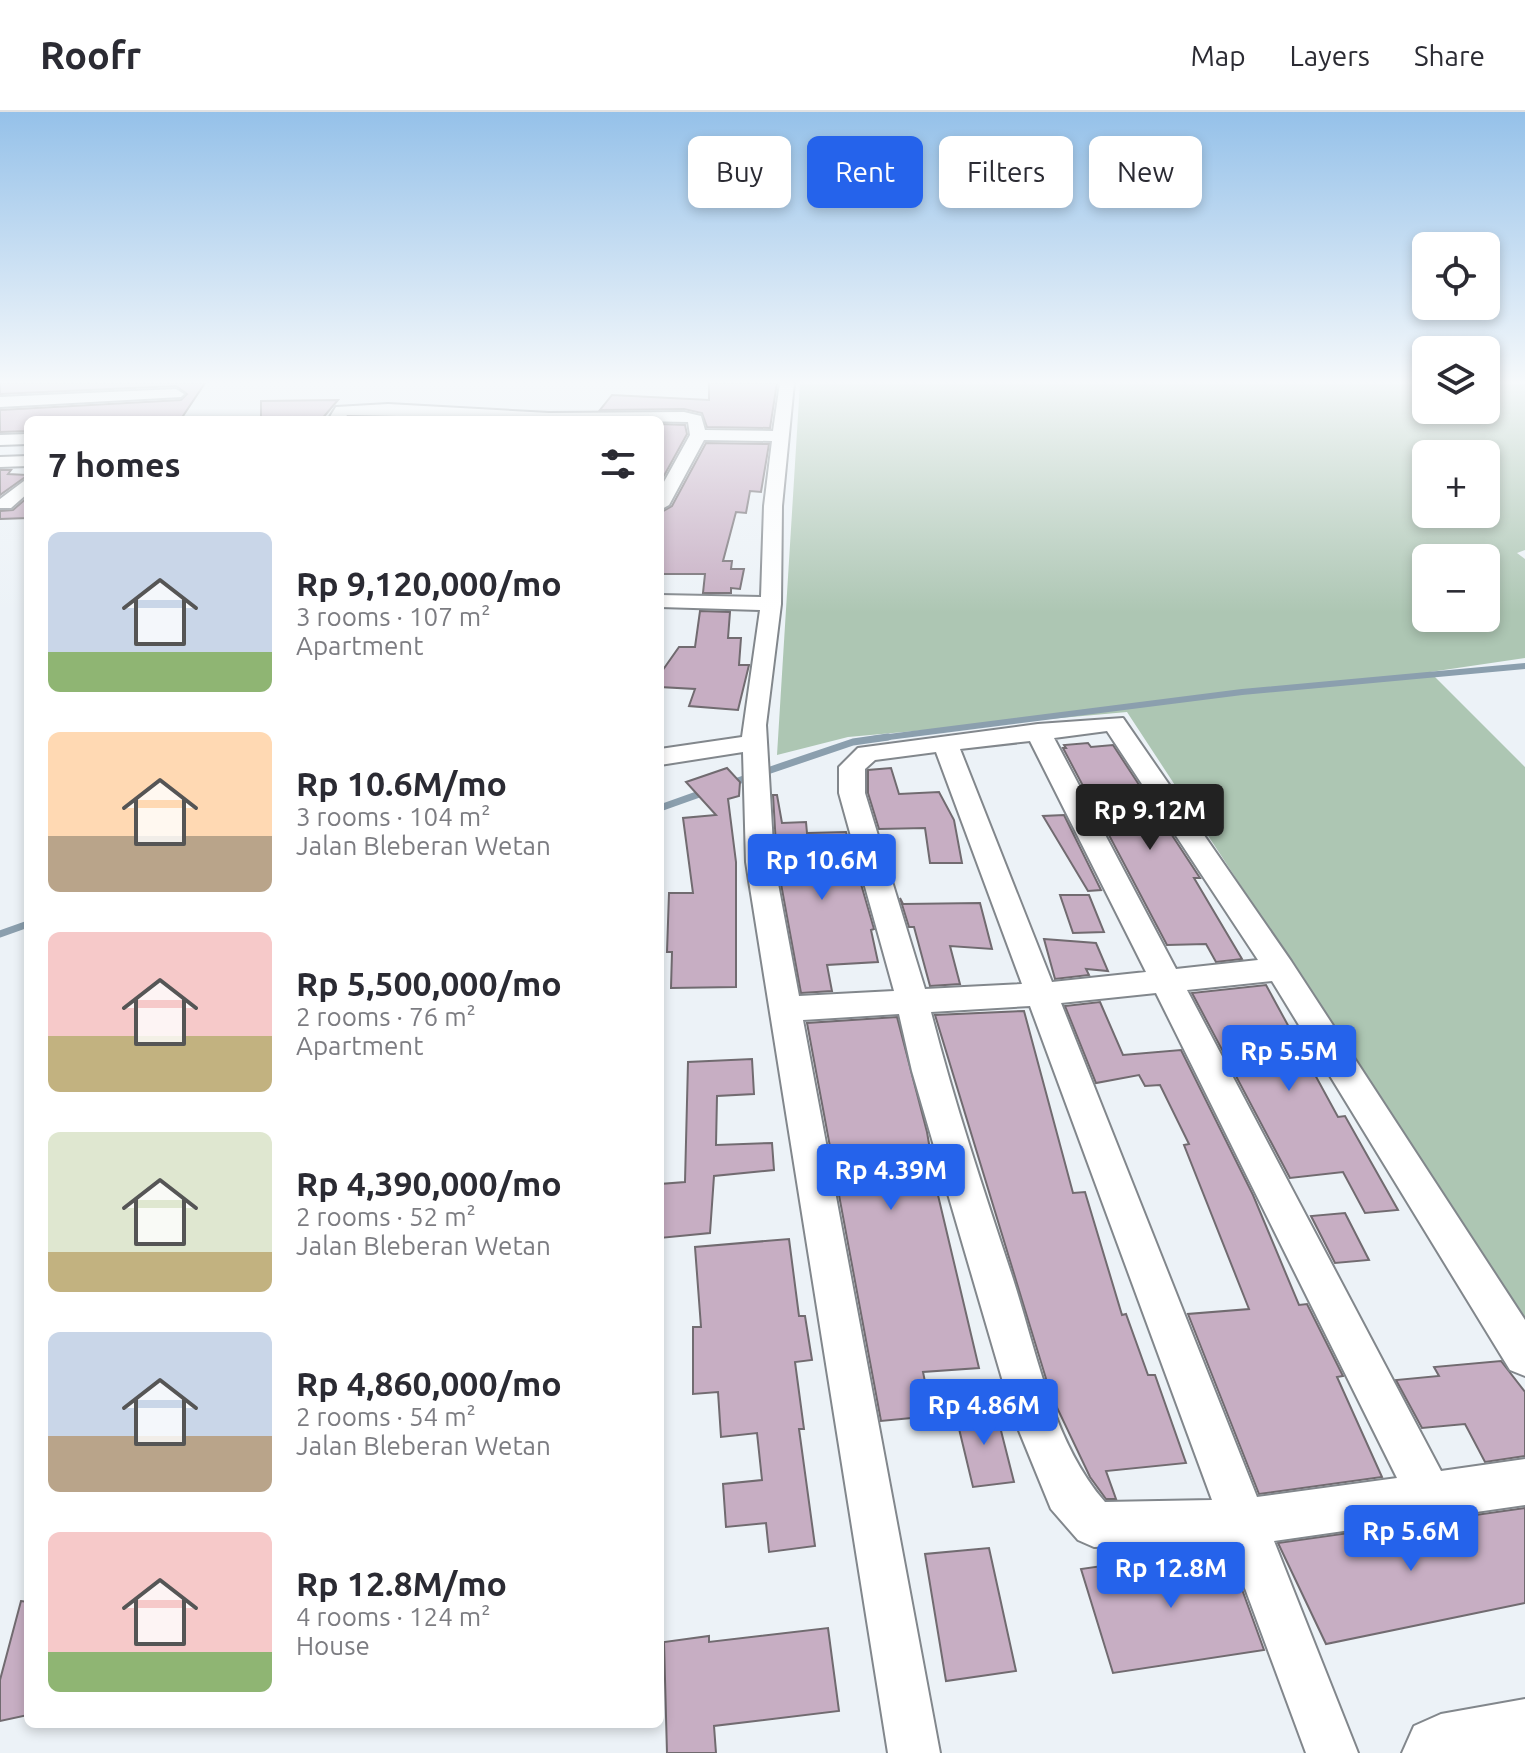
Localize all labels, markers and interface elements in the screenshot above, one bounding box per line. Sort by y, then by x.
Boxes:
text: Roofr [40,34,141,76]
text: Map [1190,40,1246,71]
text: Layers [1290,40,1370,71]
text: Share [1414,40,1485,71]
chip: Buy [688,136,791,208]
chip: Rent [807,136,923,208]
chip: Filters [939,136,1073,208]
chip: New [1089,136,1202,208]
map controls [1412,232,1500,632]
button: locate [1412,232,1500,320]
button: layers [1412,336,1500,424]
button: + [1412,440,1500,528]
icon: filters [596,442,640,486]
text: 7 homes [48,445,181,483]
button: − [1412,544,1500,632]
icon: home [112,564,208,660]
text: Rp 9,120,000/mo [296,564,562,602]
text: 3 rooms · 107 m² [296,602,491,631]
text: Apartment [296,631,423,660]
icon: home [112,764,208,860]
text: Rp 10.6M/mo [296,764,507,802]
pin: Rp 9.12M [1067,784,1233,852]
text: Rp 9.12M [1094,795,1206,824]
text: 3 rooms · 104 m² [296,802,491,831]
text: Jalan Bleberan Wetan [296,831,551,860]
pin: Rp 10.6M [739,834,905,902]
text: Rp 10.6M [766,845,878,874]
icon: home [112,964,208,1060]
text: Rp 5,500,000/mo [296,964,562,1002]
text: 2 rooms · 76 m² [296,1002,476,1031]
pin: Rp 5.5M [1215,1025,1363,1093]
text: Apartment [296,1031,423,1060]
text: Rp 5.5M [1240,1036,1338,1065]
pin: Rp 4.39M [808,1144,974,1212]
text: Rp 4.39M [835,1155,947,1184]
icon: home [112,1164,208,1260]
text: Rp 4,390,000/mo [296,1164,562,1202]
text: 2 rooms · 52 m² [296,1202,476,1231]
text: Jalan Bleberan Wetan [296,1231,551,1260]
icon: home [112,1364,208,1460]
text: Rp 4,860,000/mo [296,1364,562,1402]
pin: Rp 4.86M [901,1379,1067,1447]
text: Rp 4.86M [928,1390,1040,1419]
text: 2 rooms · 54 m² [296,1402,476,1431]
text: Jalan Bleberan Wetan [296,1431,551,1460]
pin: Rp 5.6M [1337,1505,1485,1573]
text: Rp 5.6M [1362,1516,1460,1545]
pin: Rp 12.8M [1088,1542,1254,1610]
text: Rp 12.8M [1115,1553,1227,1582]
icon: home [112,1564,208,1660]
text: Rp 12.8M/mo [296,1564,507,1602]
text: 4 rooms · 124 m² [296,1602,491,1631]
text: House [296,1631,370,1660]

